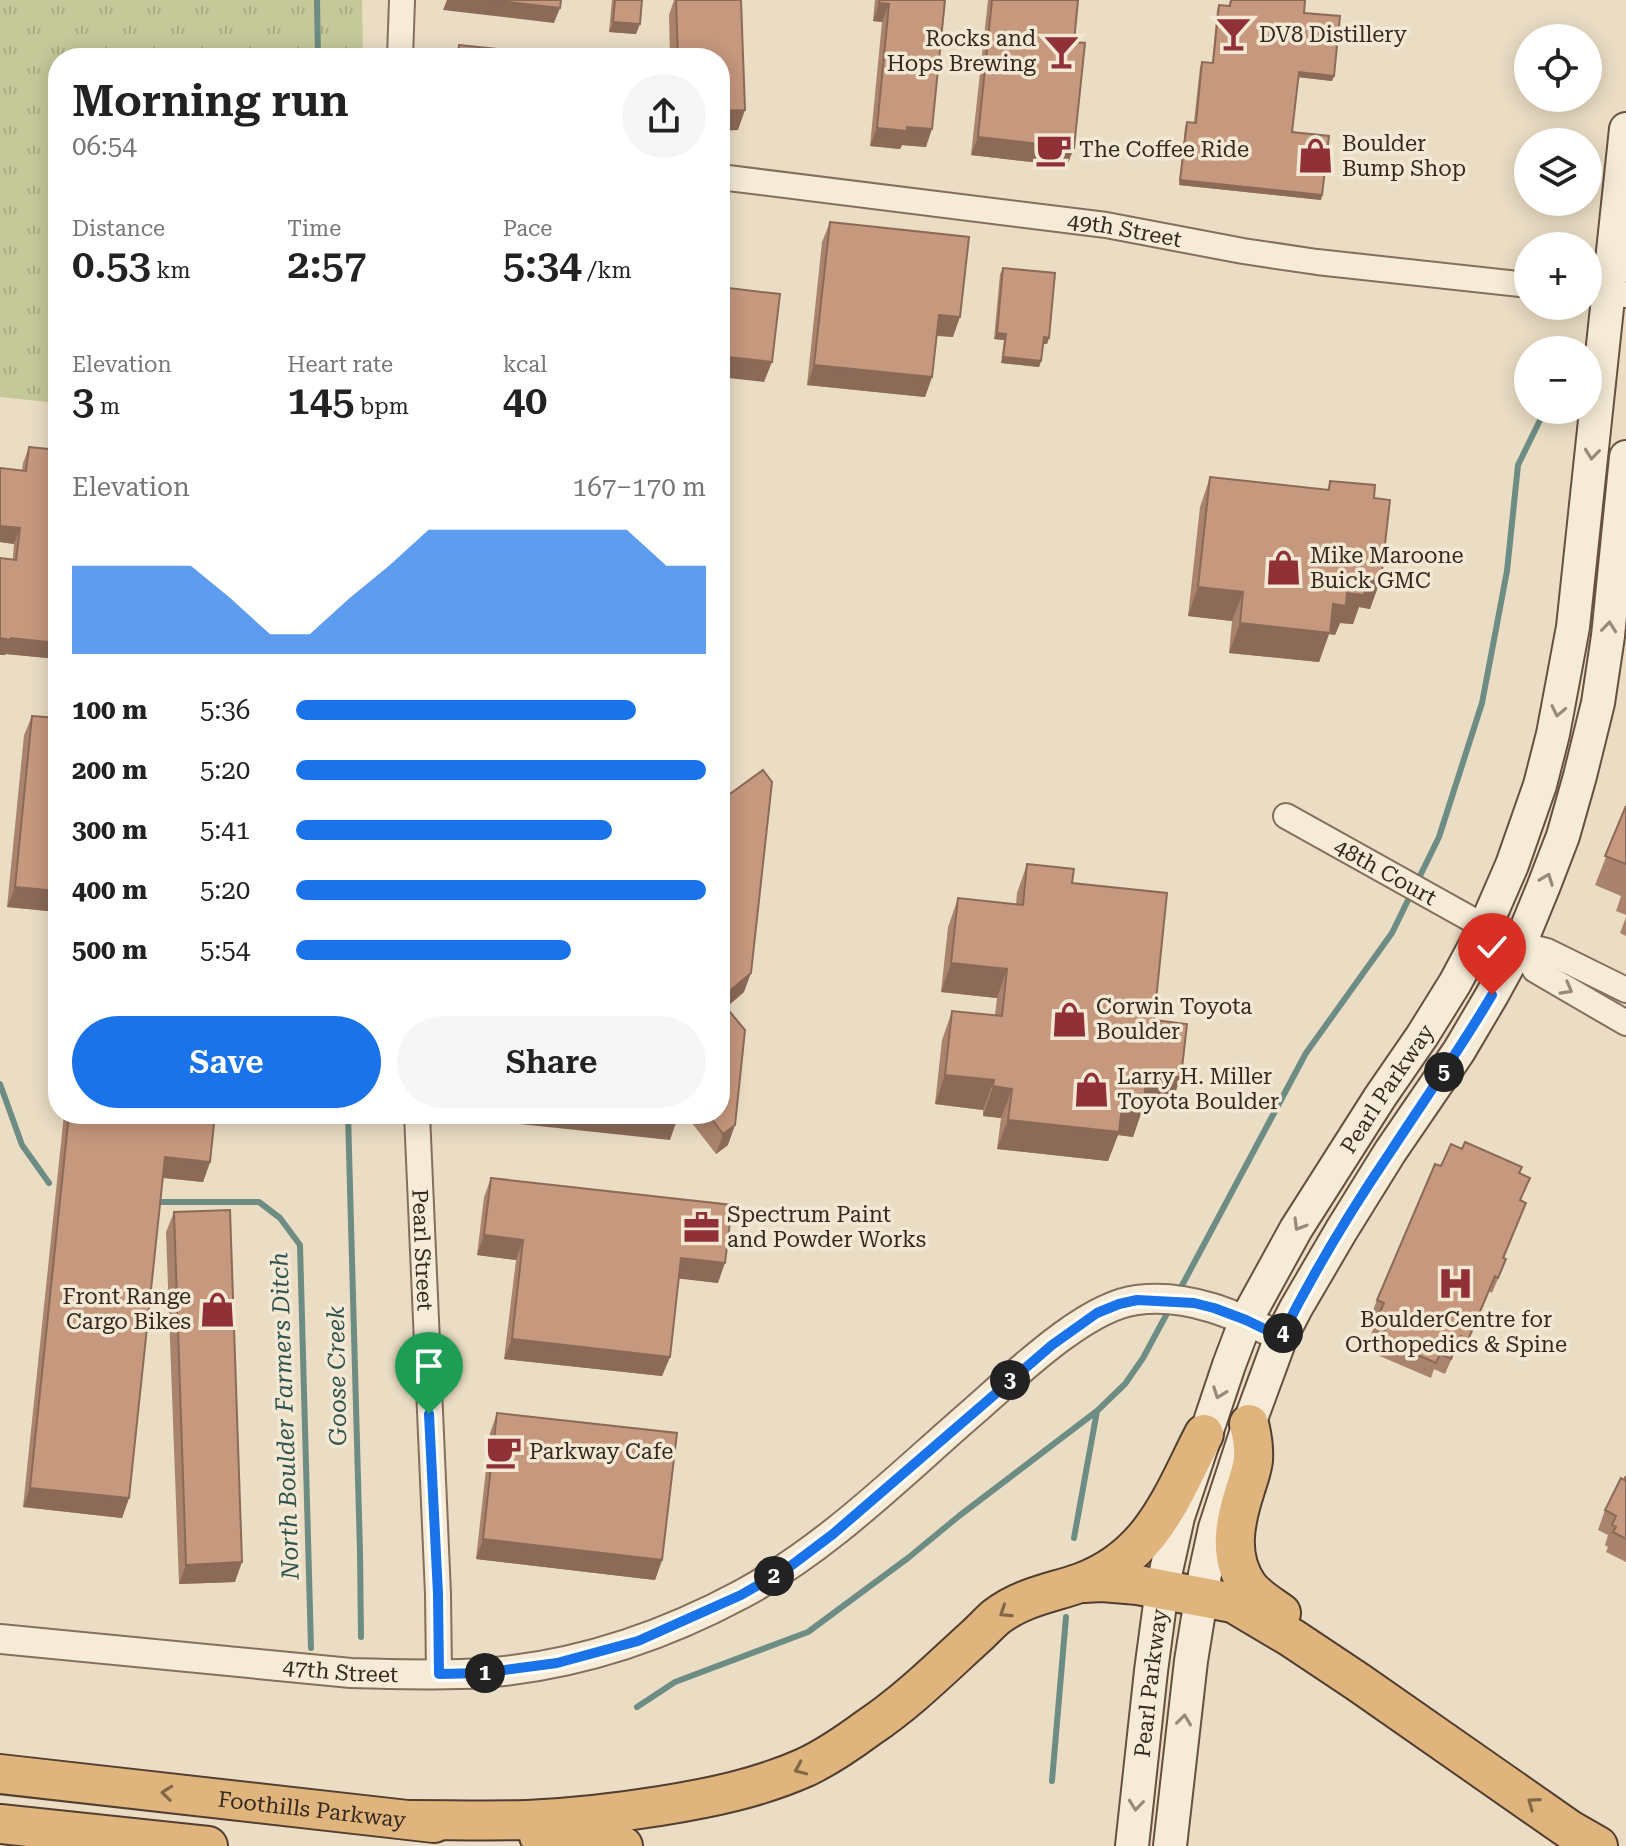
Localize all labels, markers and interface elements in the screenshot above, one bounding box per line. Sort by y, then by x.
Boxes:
bar icon: DV8 Distillery [1214,15,1252,53]
place label: DV8 Distillery [1259,22,1407,47]
map controls [1514,24,1602,424]
button: locate [1514,24,1602,112]
place label: Rocks and Hops Brewing [887,26,1036,76]
bar icon: Rocks and Hops Brewing [1043,32,1081,70]
button: share [622,74,706,158]
text: Morning run [72,75,349,127]
button: layers [1514,128,1602,216]
cafe icon: The Coffee Ride [1034,130,1072,168]
text: 06:54 [72,131,137,161]
place label: Boulder Bump Shop [1342,131,1466,181]
place label: The Coffee Ride [1079,137,1249,162]
shop icon: Boulder Bump Shop [1297,137,1335,175]
street label: 49th Street [1066,208,1184,252]
text: Distance [72,216,165,241]
text: Time [287,216,341,241]
text: Pace [503,216,552,241]
button: + [1514,232,1602,320]
text: 0.53 [72,241,151,288]
text: 2:57 [287,241,366,288]
text: 5:34 [503,241,582,288]
text: km [151,258,191,283]
text: /km [582,258,632,283]
button: − [1514,336,1602,424]
text: Elevation [72,352,172,377]
text: Heart rate [287,352,393,377]
text: kcal [503,352,547,377]
text: 3 [72,377,94,424]
text: 145 [287,377,355,424]
text: 40 [503,377,547,424]
text: m [94,394,120,419]
text: bpm [355,394,409,419]
one-way arrow [1583,448,1600,461]
text: Elevation [72,472,190,502]
text: 167–170 m [573,472,706,502]
place label: Mike Maroone Buick GMC [1310,543,1464,593]
shop icon: Mike Maroone Buick GMC [1265,549,1303,587]
one-way arrow [1601,620,1618,633]
text: 100 m [72,695,147,725]
text: 5:36 [200,695,250,725]
one-way arrow [1550,704,1567,718]
text: 200 m [72,755,147,785]
text: 5:20 [200,755,250,785]
text: 300 m [72,815,147,845]
text: 5:41 [200,815,250,845]
street label: 48th Court [1330,833,1441,911]
one-way arrow [1537,873,1554,887]
text: 400 m [72,875,147,905]
text: 5:20 [200,875,250,905]
pin [1458,913,1526,995]
icon: check [1470,925,1514,969]
text: 500 m [72,935,147,965]
text: 5:54 [200,935,250,965]
one-way arrow [1558,979,1573,995]
place label: Corwin Toyota Boulder [1096,994,1252,1044]
shop icon: Corwin Toyota Boulder [1051,1000,1089,1038]
button: Save [72,1016,381,1108]
button: Share [397,1016,706,1108]
street label: Pearl Parkway [1336,1020,1439,1158]
pin: 5 [1424,1052,1464,1092]
text: 5 [1438,1059,1450,1084]
place label: Larry H. Miller Toyota Boulder [1117,1064,1279,1114]
shop icon: Larry H. Miller Toyota Boulder [1072,1070,1110,1108]
street label: Pearl Street [407,1188,438,1311]
place label: Spectrum Paint and Powder Works [727,1202,926,1252]
office icon: Spectrum Paint and Powder Works [682,1208,720,1246]
one-way arrow [1293,1216,1308,1231]
water label: North Boulder Farmers Ditch [265,1252,305,1581]
hospital icon: BoulderCentre for Orthopedics & Spine [1437,1264,1475,1302]
place label: Front Range Cargo Bikes [63,1284,191,1334]
shop icon: Front Range Cargo Bikes [198,1290,236,1328]
water label: Goose Creek [322,1306,352,1446]
place label: BoulderCentre for Orthopedics & Spine [1345,1307,1567,1357]
pin: 4 [1263,1313,1303,1353]
text: 4 [1277,1320,1289,1345]
pin [395,1332,463,1414]
icon: arrive [407,1344,451,1388]
pin: 3 [990,1360,1030,1400]
text: 3 [1004,1367,1016,1392]
one-way arrow [1212,1385,1228,1399]
cafe icon: Parkway Cafe [484,1432,522,1470]
place label: Parkway Cafe [529,1439,673,1464]
pin: 2 [754,1556,794,1596]
text: 2 [768,1563,780,1588]
one-way arrow [1000,1602,1014,1617]
street label: Pearl Parkway [1130,1607,1172,1759]
pin: 1 [465,1653,505,1693]
street label: 47th Street [282,1654,398,1687]
text: 1 [479,1660,491,1685]
one-way arrow [1175,1713,1192,1727]
one-way arrow [794,1759,808,1775]
one-way arrow [160,1784,173,1801]
street label: Foothills Parkway [217,1787,407,1833]
one-way arrow [1527,1798,1541,1813]
one-way arrow [1128,1799,1145,1812]

